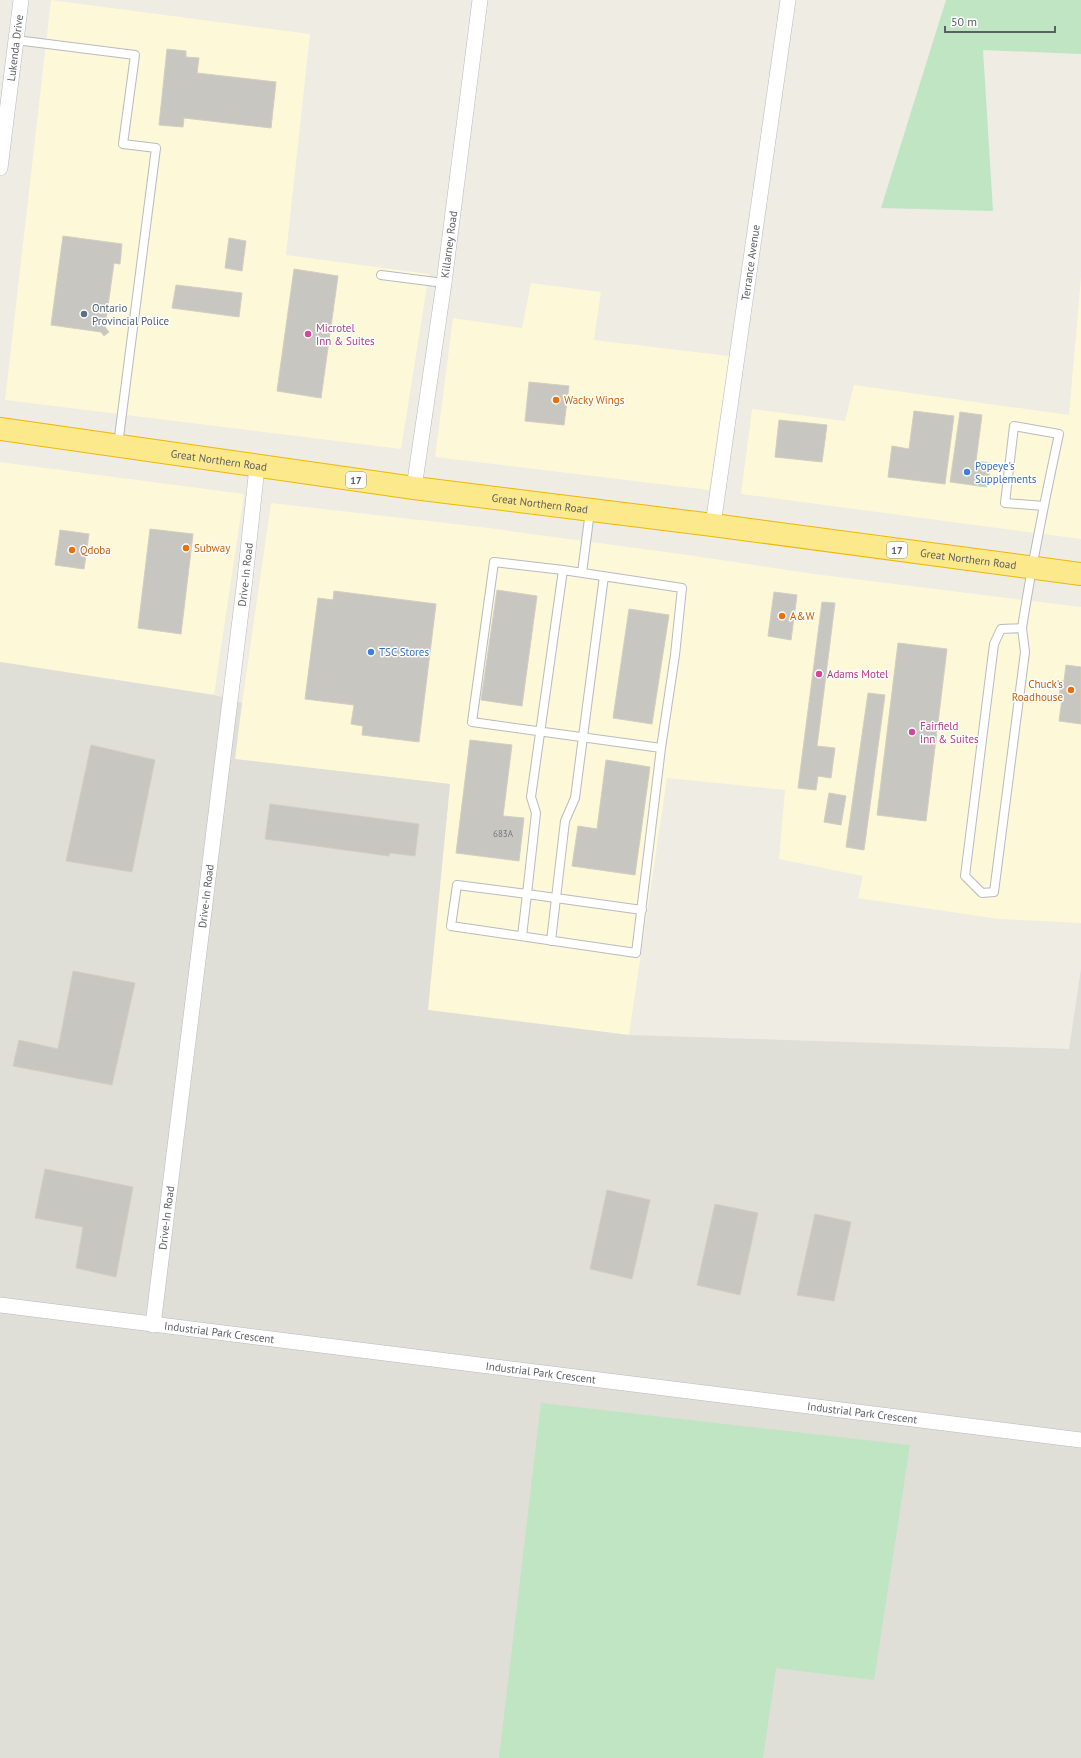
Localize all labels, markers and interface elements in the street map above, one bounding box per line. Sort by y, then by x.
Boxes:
scale bar [945,8,1055,34]
street label: Lukenda Drive [4,13,26,82]
text: 50 m [951,14,977,29]
street label: Killarney Road [438,210,460,279]
street label: Terrance Avenue [738,223,763,302]
place label: Ontario Provincial Police [92,301,170,328]
marker: Ontario Provincial Police [79,309,89,319]
place label: Microtel Inn & Suites [316,321,375,348]
marker: Microtel Inn & Suites [303,329,313,339]
place label: Wacky Wings [564,393,625,407]
marker: Wacky Wings [551,395,561,405]
street label: Great Northern Road [170,446,268,474]
place label: Popeye's Supplements [975,459,1037,486]
marker: Popeye's Supplements [962,467,972,477]
road number: 17 [346,472,366,488]
street label: Great Northern Road [491,491,589,516]
place label: Subway [194,541,231,555]
street label: Drive-In Road [235,542,256,607]
road number: 17 [887,542,907,558]
place label: Qdoba [80,543,111,557]
marker: Subway [181,543,191,553]
marker: Qdoba [67,545,77,555]
street label: Great Northern Road [919,546,1017,572]
place label: A&W [790,609,815,623]
marker: A&W [777,611,787,621]
place label: TSC Stores [379,645,429,659]
marker: TSC Stores [366,647,376,657]
place label: Adams Motel [827,667,889,681]
marker: Adams Motel [814,669,824,679]
place label: Chuck's Roadhouse [1012,677,1063,704]
marker: Chuck's Roadhouse [1066,685,1076,695]
place label: Fairfield Inn & Suites [920,719,979,746]
marker: Fairfield Inn & Suites [907,727,917,737]
house number: 683A [493,828,514,839]
street label: Drive-In Road [195,863,217,929]
street label: Drive-In Road [155,1185,177,1251]
street label: Industrial Park Crescent [163,1319,275,1346]
street label: Industrial Park Crescent [485,1359,597,1386]
street label: Industrial Park Crescent [806,1399,918,1427]

